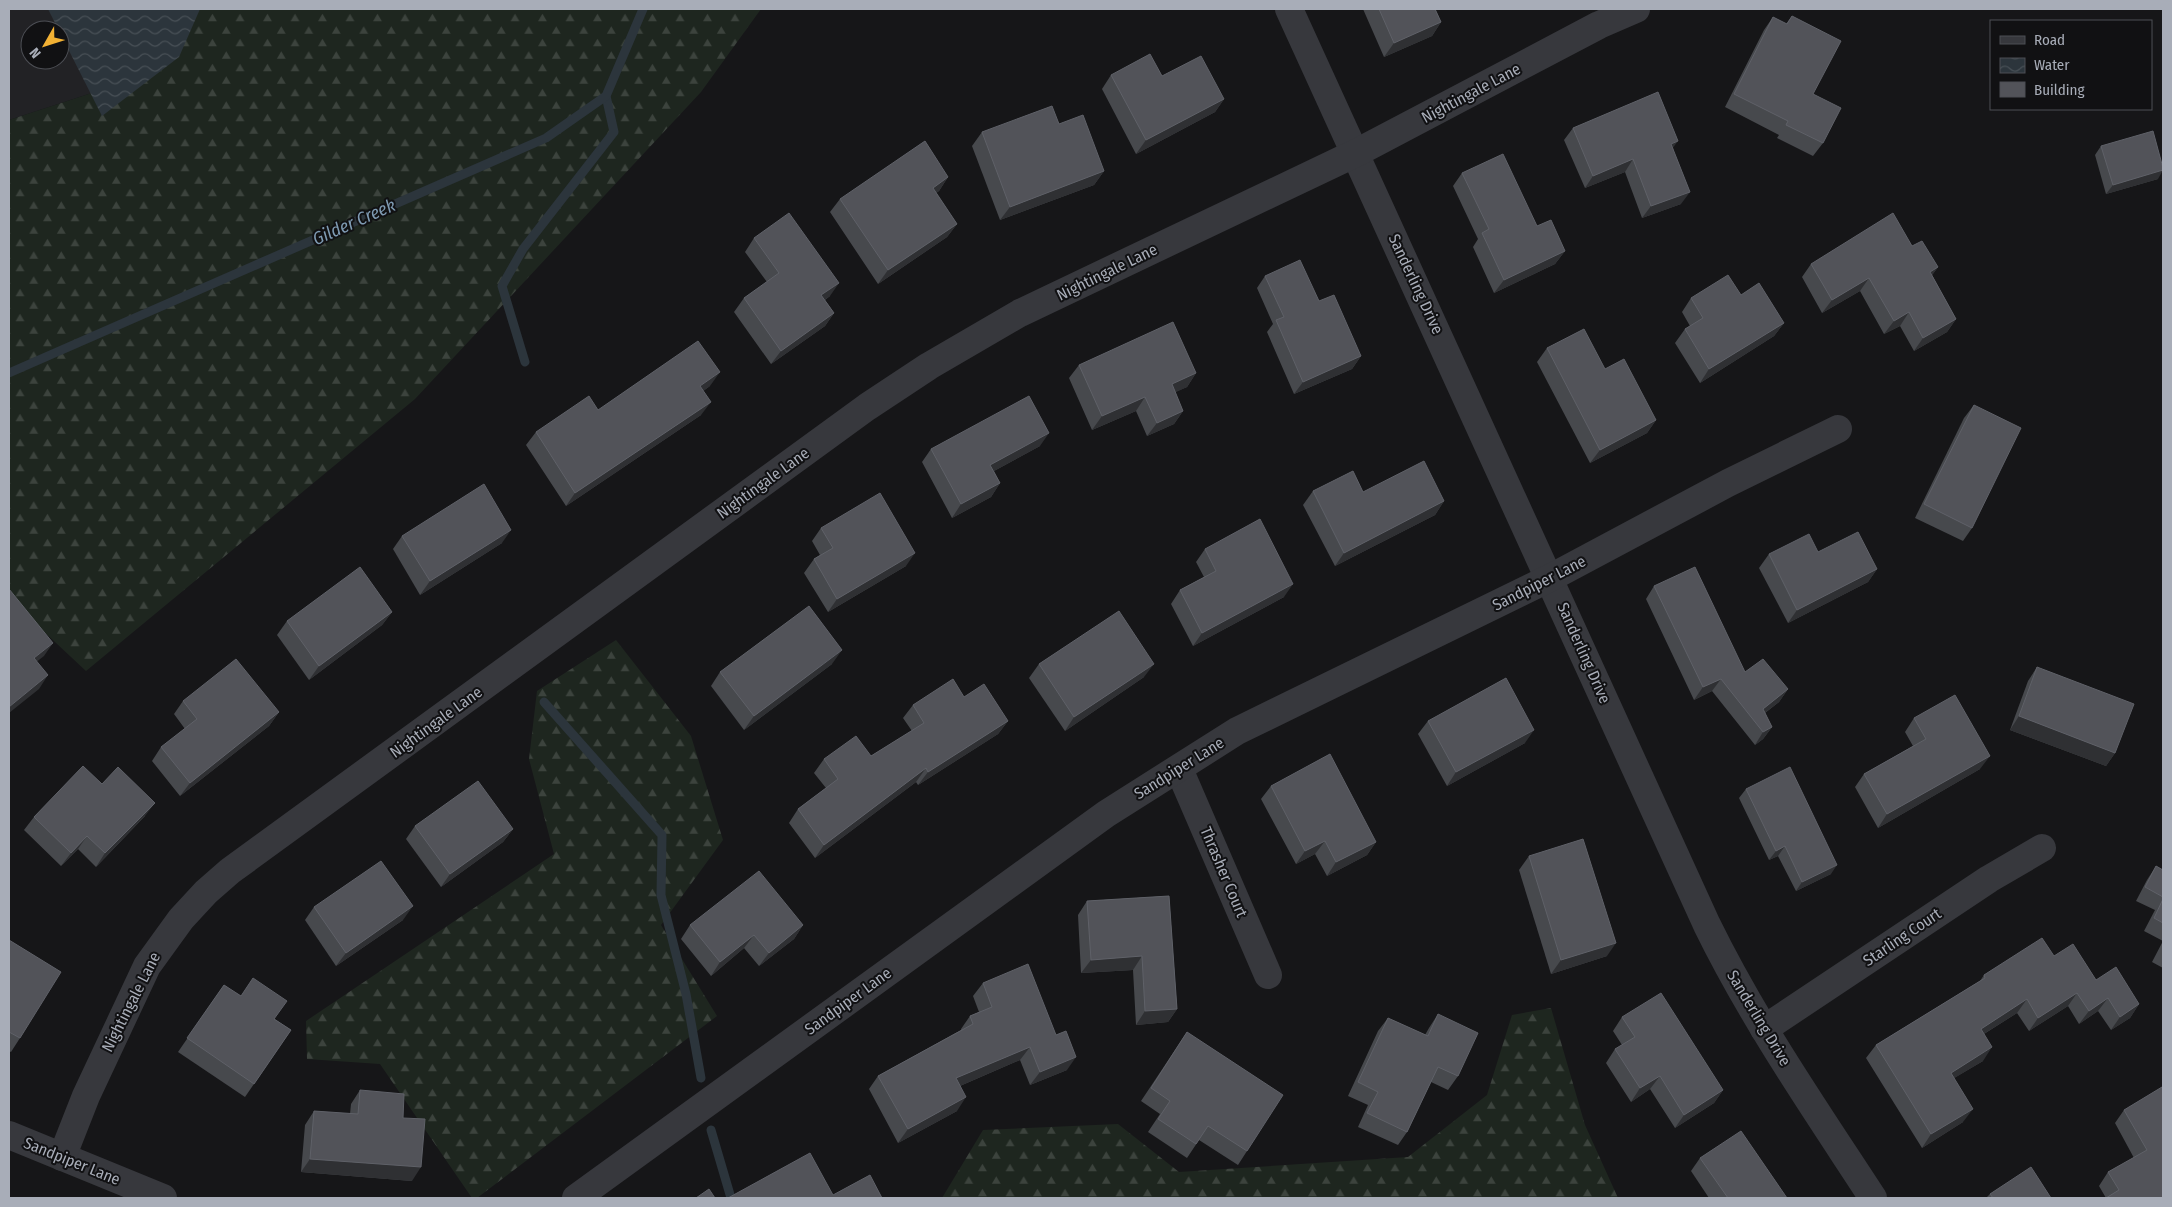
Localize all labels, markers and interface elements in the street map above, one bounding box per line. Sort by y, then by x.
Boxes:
north arrow [20,20,70,70]
legend [1990,20,2152,110]
text: Road [2034,31,2065,49]
text: N [26,44,45,61]
text: Water [2034,56,2070,74]
street label: Nightingale Lane [1418,59,1524,127]
text: Building [2034,81,2085,99]
water label: Gilder Creek [309,194,399,250]
street label: Sanderling Drive [1385,231,1447,337]
street label: Nightingale Lane [1054,239,1160,304]
street label: Nightingale Lane [713,443,813,523]
street label: Sandpiper Lane [1489,551,1589,615]
street label: Sanderling Drive [1553,600,1615,706]
street label: Nightingale Lane [386,682,486,762]
street label: Sandpiper Lane [1131,733,1227,803]
street label: Thrasher Court [1196,824,1252,921]
street label: Starling Court [1859,904,1945,970]
street label: Nightingale Lane [98,949,164,1055]
street label: Sandpiper Lane [801,963,895,1039]
street label: Sanderling Drive [1723,967,1795,1069]
street label: Sandpiper Lane [21,1133,123,1189]

